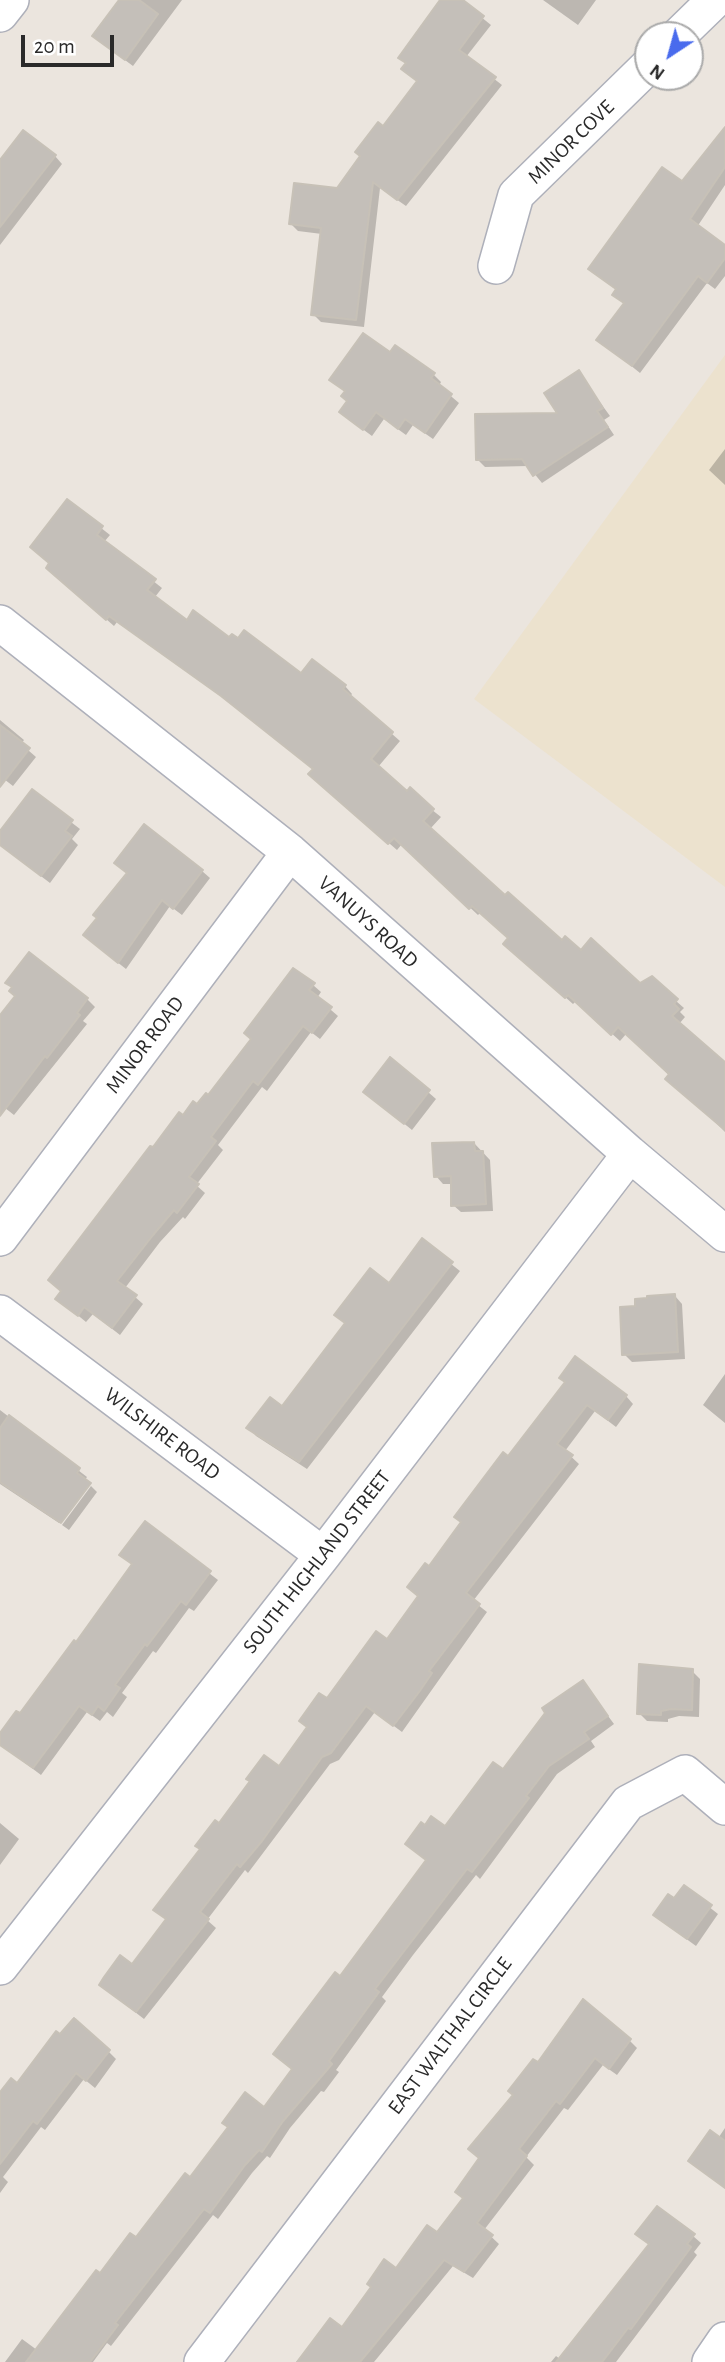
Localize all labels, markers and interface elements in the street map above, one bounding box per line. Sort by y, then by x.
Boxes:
scale bar [24,21,117,65]
north arrow [634,21,704,91]
text: 20 m [34,36,75,57]
text: N [647,60,668,83]
street label: MINOR COVE [523,95,619,189]
street label: VANUYS ROAD [313,871,423,973]
street label: MINOR ROAD [100,992,190,1098]
street label: WILSHIRE ROAD [99,1382,225,1486]
street label: SOUTH HIGHLAND STREET [238,1465,396,1659]
street label: EAST WALTHAL CIRCLE [383,1952,517,2120]

